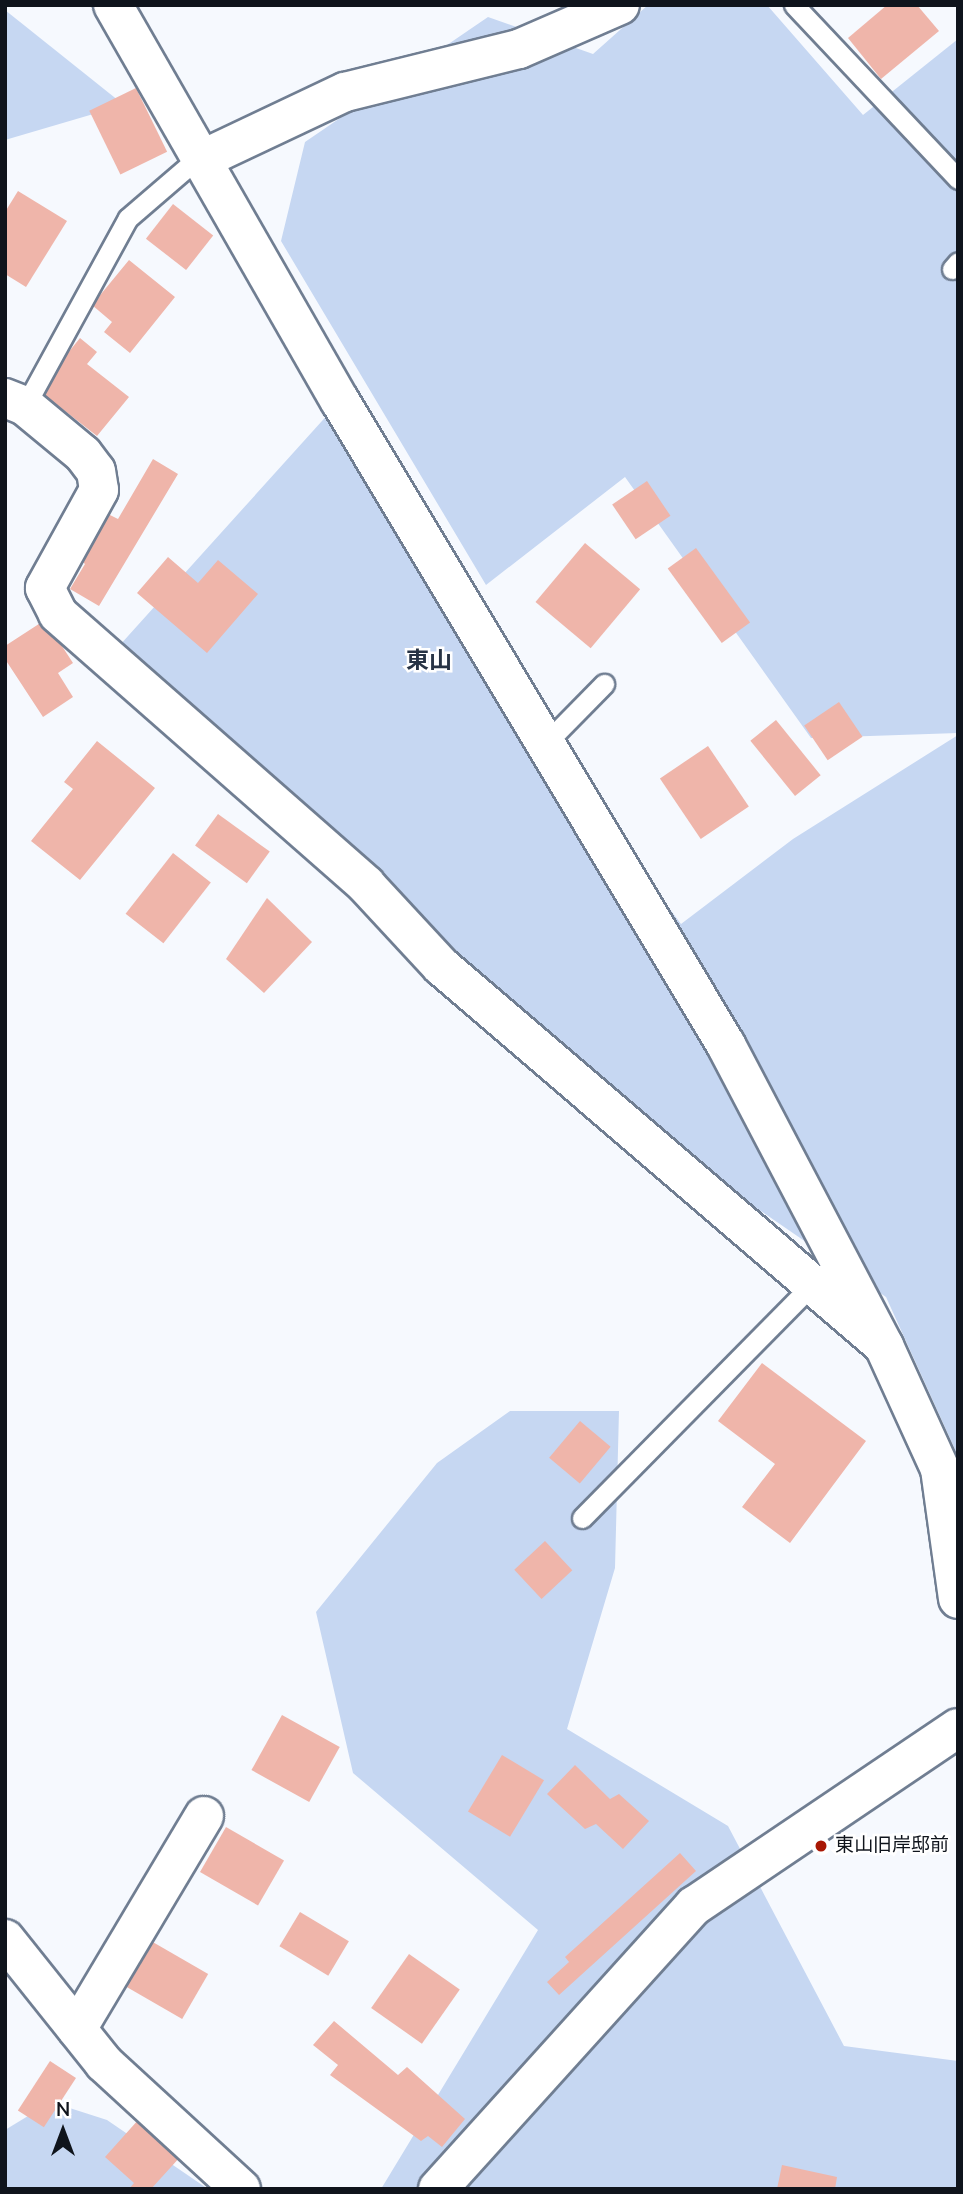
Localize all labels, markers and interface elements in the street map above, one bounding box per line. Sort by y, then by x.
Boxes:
district label: 東山 [406,647,452,675]
place label: 東山旧岸邸前 [835,1835,949,1857]
marker: 東山旧岸邸前 [813,1838,829,1854]
north arrow [28,2096,98,2166]
text: N [56,2097,70,2123]

